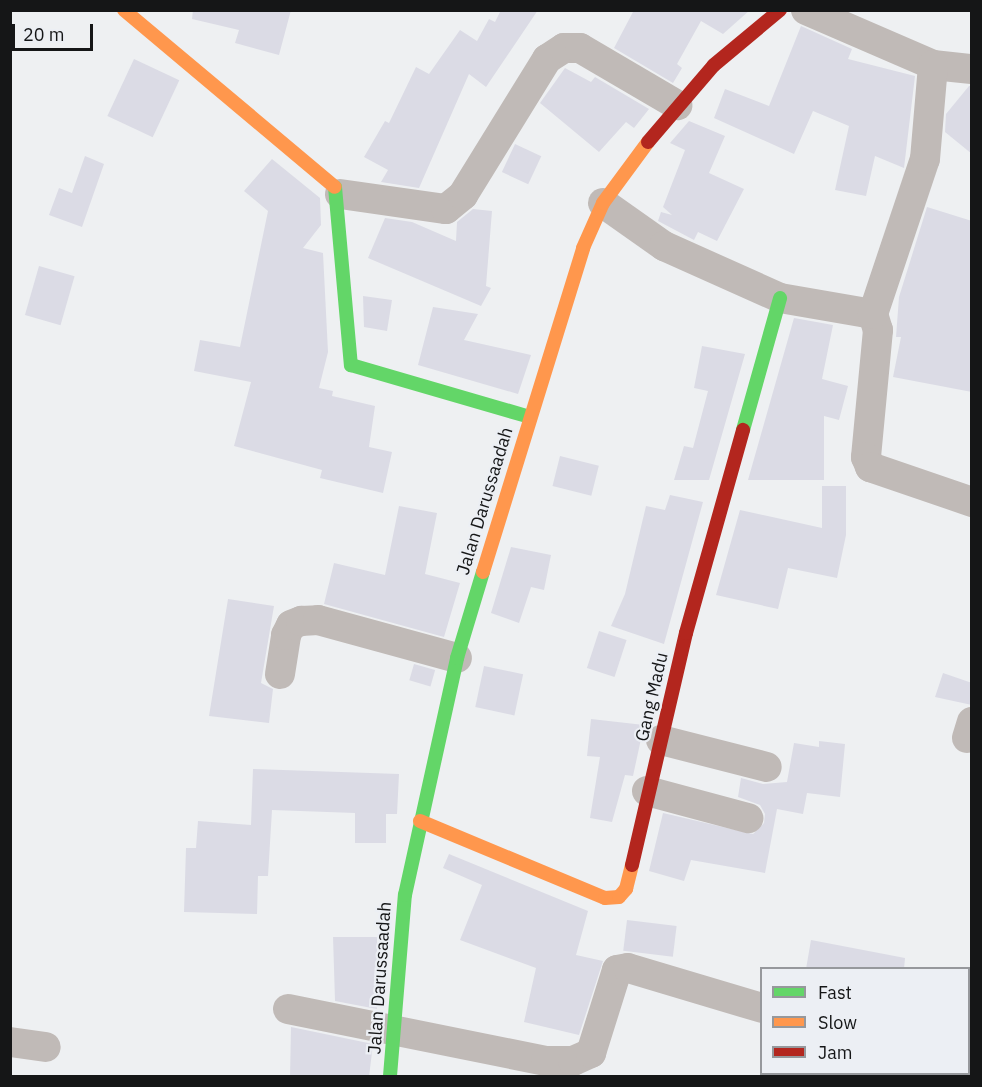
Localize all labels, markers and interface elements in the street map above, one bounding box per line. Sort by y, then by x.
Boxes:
scale bar [15,12,96,50]
text: 20 m [23,23,65,46]
street label: Jalan Darussaadah [452,425,518,577]
street label: Gang Madu [631,650,673,744]
street label: Jalan Darussaadah [364,901,396,1055]
legend [760,967,970,1075]
text: Fast [818,981,852,1004]
text: Slow [818,1011,857,1034]
text: Jam [818,1041,853,1064]

